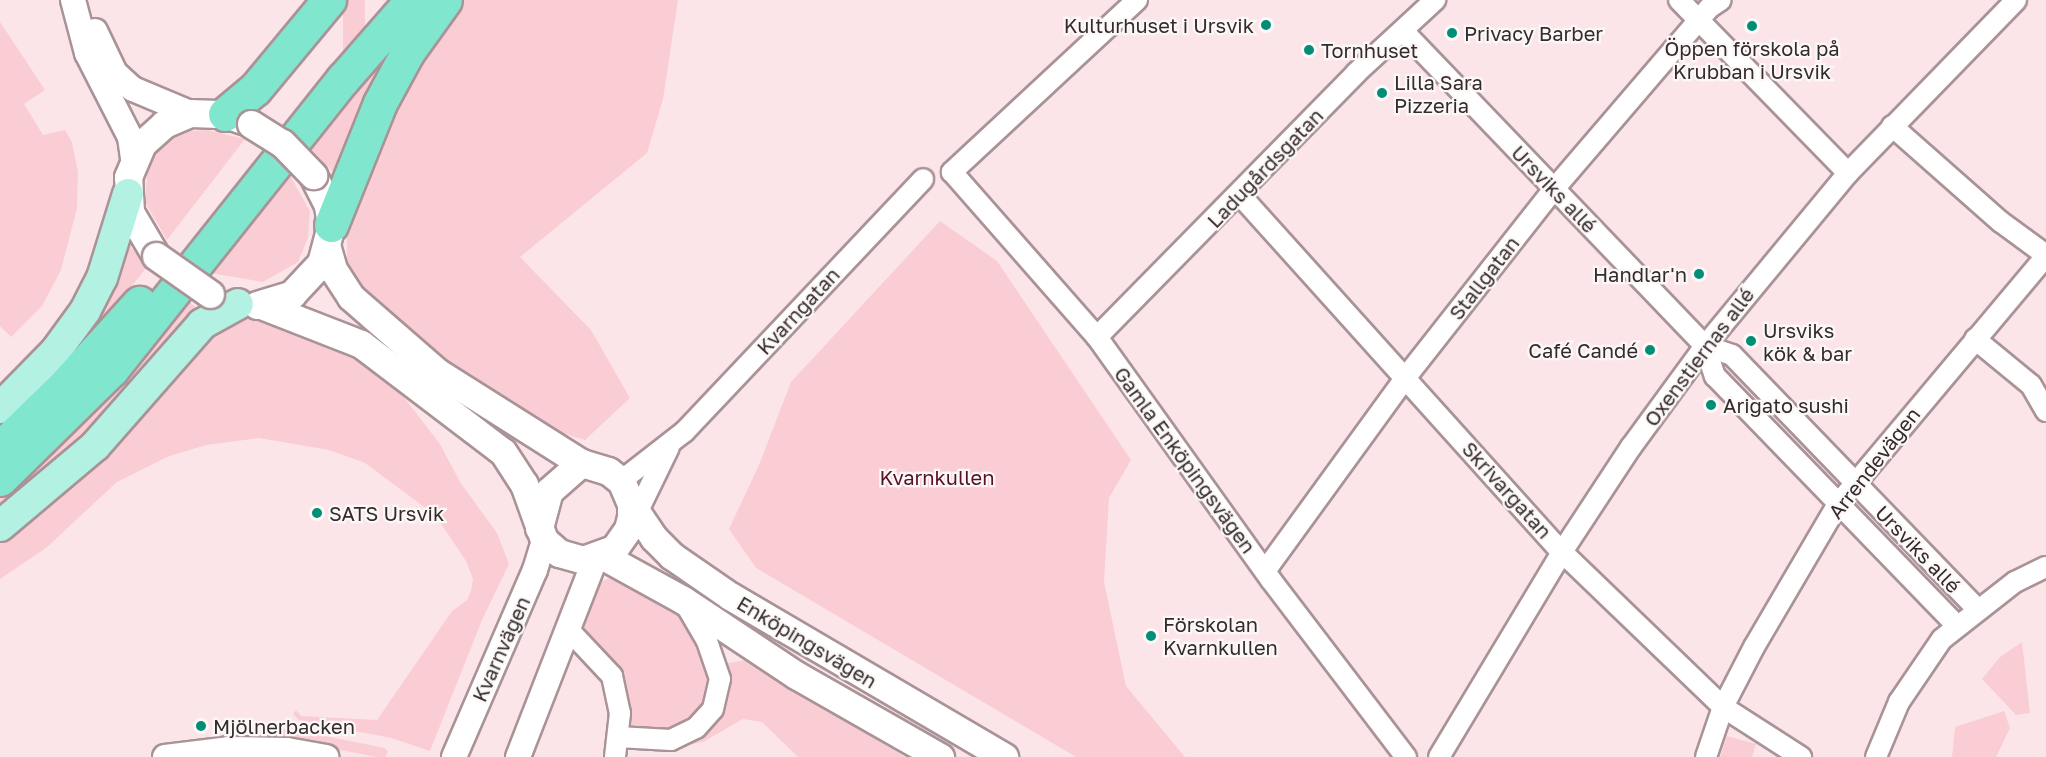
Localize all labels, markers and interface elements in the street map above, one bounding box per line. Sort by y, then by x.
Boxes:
place label: Kulturhuset i Ursvik [1064,13,1254,37]
marker: Kulturhuset i Ursvik [1259,18,1273,32]
marker: Öppen förskola på Krubban i Ursvik [1745,19,1759,33]
place label: Privacy Barber [1464,21,1603,45]
marker: Privacy Barber [1445,26,1459,40]
place label: Öppen förskola på Krubban i Ursvik [1665,36,1839,83]
place label: Tornhuset [1321,38,1418,62]
marker: Tornhuset [1302,43,1316,57]
place label: Lilla Sara Pizzeria [1394,70,1483,117]
marker: Lilla Sara Pizzeria [1375,86,1389,100]
street label: Ladugårdsgatan [1202,103,1328,233]
street label: Ursviks allé [1506,140,1602,238]
street label: Stallgatan [1444,231,1524,325]
place label: Handlar'n [1593,262,1687,286]
street label: Kvarngatan [752,263,844,359]
marker: Handlar'n [1692,267,1706,281]
street label: Oxenstiernas allé [1639,283,1759,431]
place label: Ursviks kök & bar [1763,318,1852,365]
marker: Ursviks kök & bar [1744,334,1758,348]
place label: Café Candé [1528,338,1638,362]
marker: Café Candé [1643,343,1657,357]
street label: Gamla Enköpingsvägen [1109,362,1261,558]
place label: Arigato sushi [1723,393,1849,417]
marker: Arigato sushi [1704,398,1718,412]
street label: Arrendevägen [1823,403,1925,523]
street label: Skrivargatan [1457,437,1557,543]
park label: Kvarnkullen [880,465,994,489]
street label: Ursviks allé [1870,500,1966,598]
place label: SATS Ursvik [329,501,444,525]
marker: SATS Ursvik [310,506,324,520]
street label: Enköpingsvägen [733,591,881,693]
street label: Kvarnvägen [467,593,535,705]
place label: Förskolan Kvarnkullen [1163,612,1278,659]
marker: Förskolan Kvarnkullen [1144,629,1158,643]
place label: Mjölnerbacken [213,714,355,738]
marker: Mjölnerbacken [194,719,208,733]

